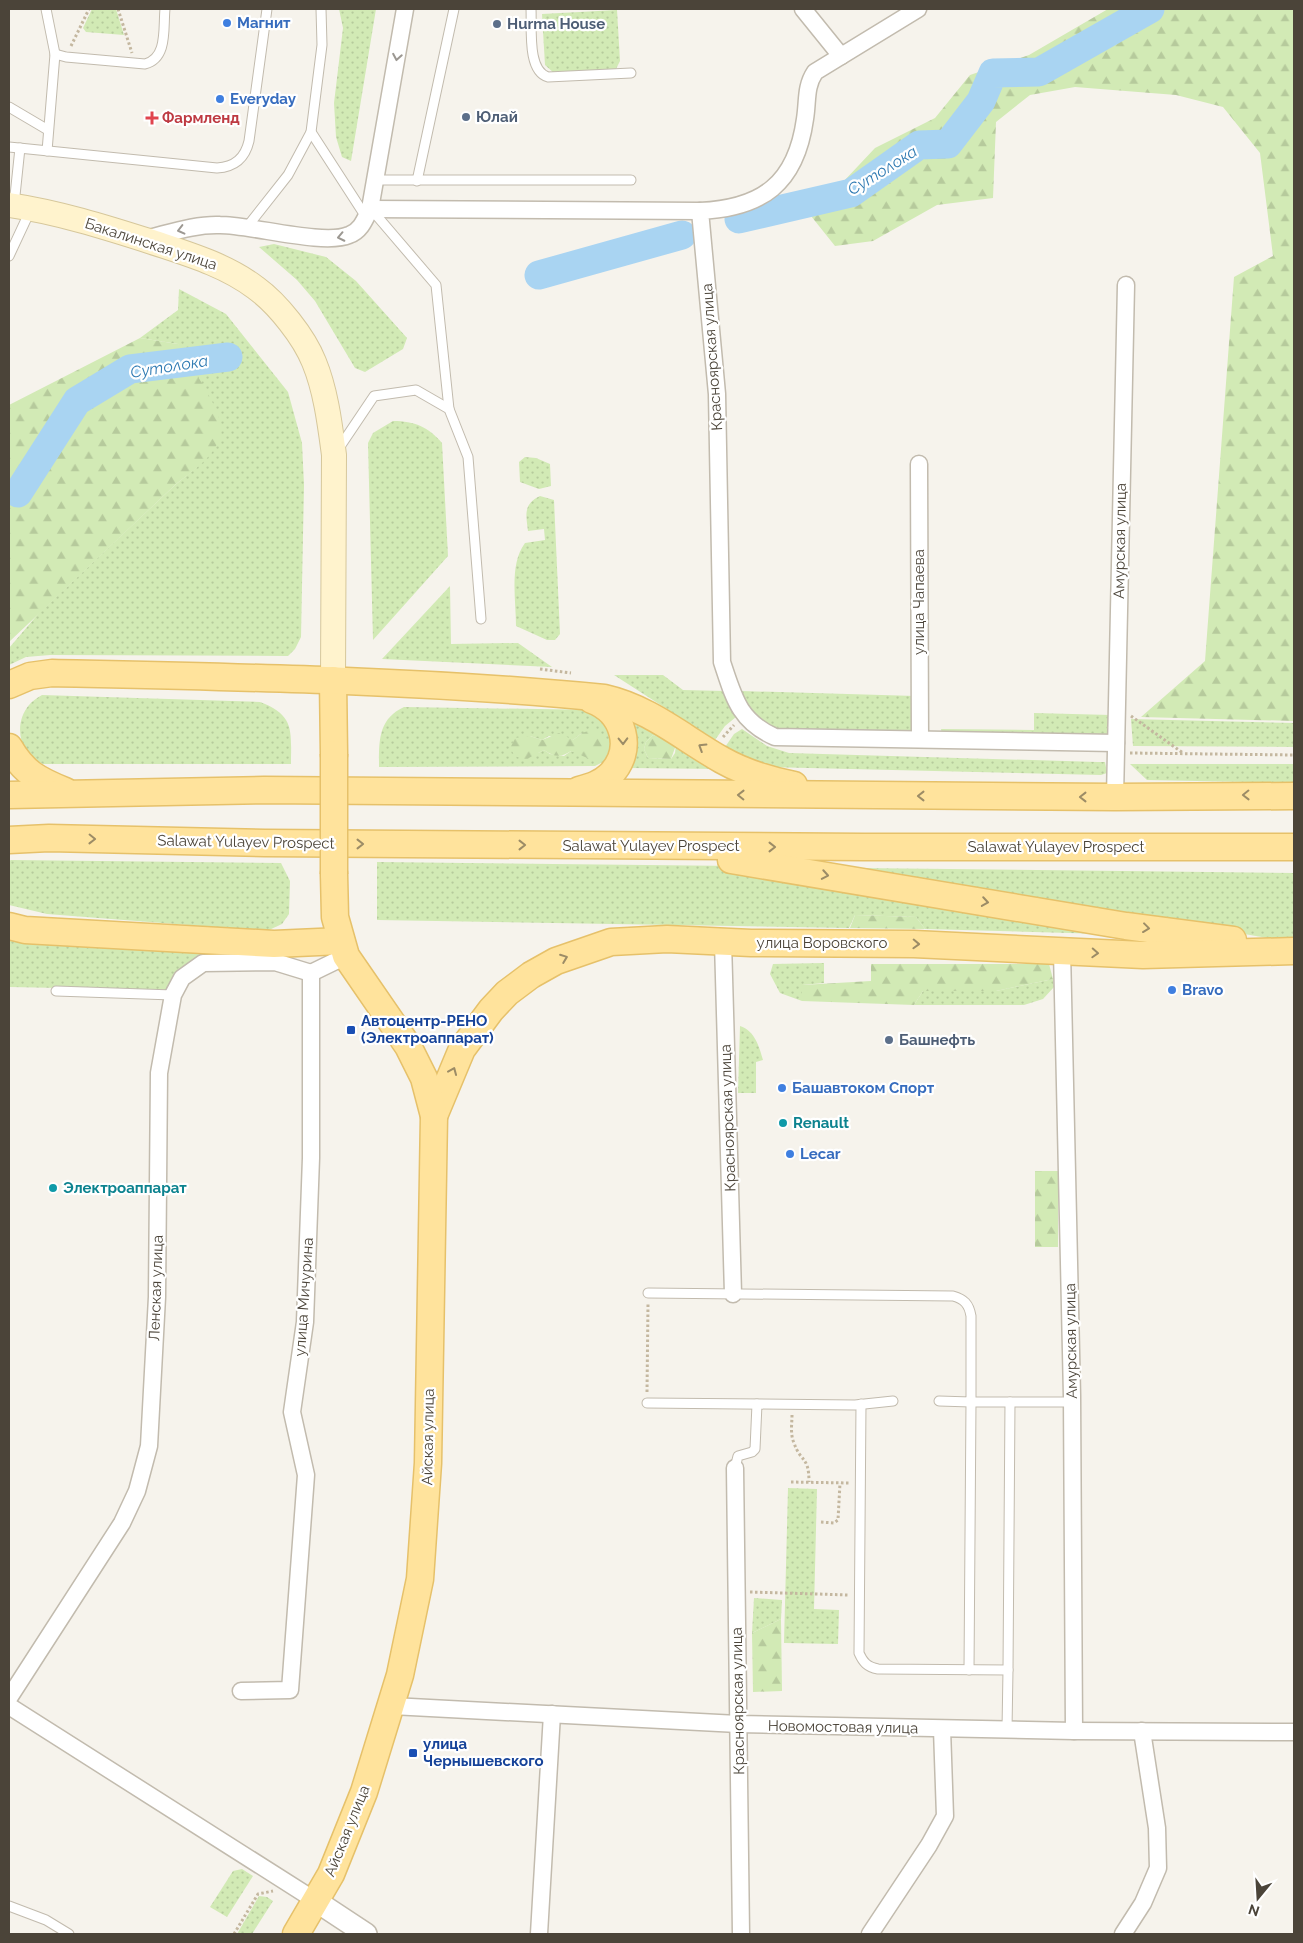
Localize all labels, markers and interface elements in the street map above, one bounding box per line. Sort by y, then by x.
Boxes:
place label: Магнит [237,14,291,32]
place label: Hurma House [507,15,605,33]
marker: Магнит [221,17,233,29]
marker: Hurma House [491,18,503,30]
one-way arrow [392,52,402,61]
place label: Everyday [230,90,297,108]
marker: Everyday [214,93,226,105]
place label: Юлай [476,108,518,126]
place label: Фармленд [162,109,240,127]
marker: Юлай [460,111,472,123]
marker: Фармленд [146,112,158,124]
water label: Сутолока [844,141,921,199]
street label: Бакалинская улица [83,214,219,274]
one-way arrow [176,224,185,235]
one-way arrow [337,231,346,242]
street label: Красноярская улица [698,283,726,431]
water label: Сутолока [129,351,210,382]
street label: Амурская улица [1110,483,1130,599]
street label: улица Чапаева [910,549,928,655]
one-way arrow [618,737,628,745]
one-way arrow [699,744,708,754]
one-way arrow [736,790,744,800]
one-way arrow [1241,790,1249,800]
one-way arrow [916,791,924,801]
one-way arrow [1079,792,1086,802]
street label: Salawat Yulayev Prospect [157,831,335,853]
one-way arrow [89,834,97,844]
street label: Salawat Yulayev Prospect [562,837,740,855]
street label: Salawat Yulayev Prospect [967,838,1145,856]
one-way arrow [356,839,364,849]
one-way arrow [519,840,527,850]
one-way arrow [769,842,777,852]
one-way arrow [821,870,829,880]
one-way arrow [981,897,990,907]
one-way arrow [1141,923,1150,933]
street label: улица Воровского [757,934,888,952]
one-way arrow [912,939,920,950]
one-way arrow [1092,947,1100,958]
one-way arrow [559,954,568,964]
place label: Bravo [1182,981,1223,999]
marker: Bravo [1166,984,1178,996]
place label: Автоцентр-РЕНО (Электроаппарат) [361,1012,494,1047]
marker: Автоцентр-РЕНО (Электроаппарат) [345,1024,357,1036]
place label: Башнефть [899,1031,975,1049]
marker: Башнефть [883,1034,895,1046]
street label: Красноярская улица [716,1044,740,1192]
one-way arrow [447,1067,458,1076]
place label: Башавтоком Спорт [792,1079,935,1097]
marker: Башавтоком Спорт [776,1082,788,1094]
place label: Renault [793,1114,849,1132]
marker: Renault [777,1117,789,1129]
place label: Lecar [800,1145,841,1163]
marker: Lecar [784,1148,796,1160]
place label: Электроаппарат [63,1179,187,1197]
marker: Электроаппарат [47,1182,59,1194]
street label: Ленская улица [145,1235,167,1341]
street label: улица Мичурина [291,1237,317,1357]
street label: Амурская улица [1061,1283,1081,1399]
street label: Айская улица [418,1388,438,1486]
street label: Красноярская улица [728,1627,748,1775]
street label: Новомостовая улица [768,1717,918,1737]
place label: улица Чернышевского [423,1735,544,1770]
marker: улица Чернышевского [407,1747,419,1759]
street label: Айская улица [321,1783,373,1879]
north arrow [1233,1873,1283,1923]
text: N [1246,1901,1262,1920]

